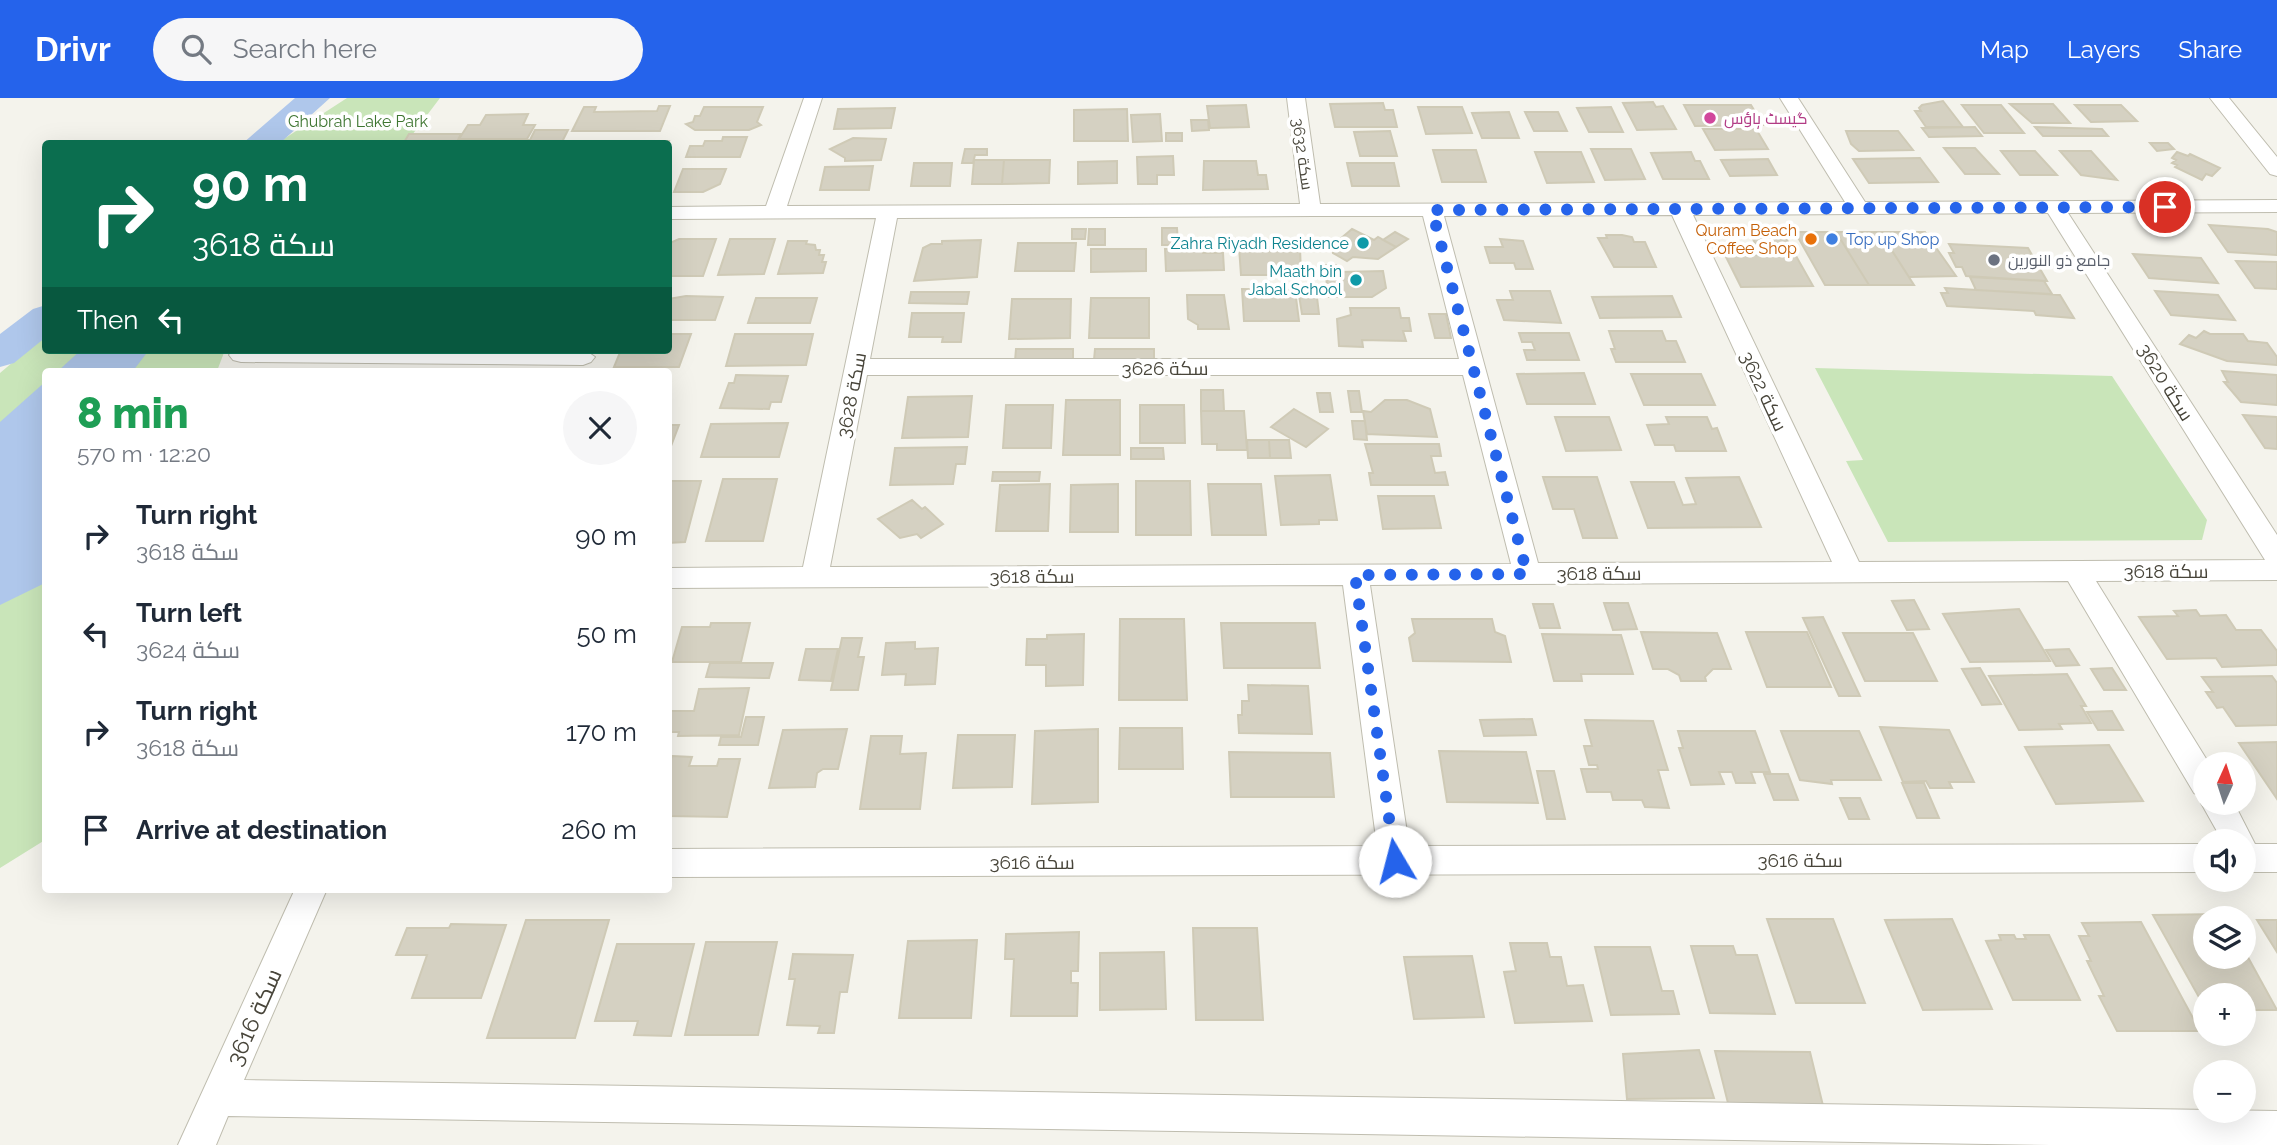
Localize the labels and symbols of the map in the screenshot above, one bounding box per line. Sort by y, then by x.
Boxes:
place label: گیسٹ ہاؤس [1724,109,1808,129]
marker: گیسٹ ہاؤس [1702,110,1718,126]
park label: Ghubrah Lake Park [288,112,429,131]
street label: سكة 3632 [1288,117,1317,191]
pin [2135,177,2195,237]
place label: Quram Beach Coffee Shop [1696,221,1797,258]
place label: Top up Shop [1846,230,1939,249]
marker: Quram Beach Coffee Shop [1803,231,1819,247]
marker: Top up Shop [1824,231,1840,247]
place label: Zahra Riyadh Residence [1171,234,1349,253]
marker: Zahra Riyadh Residence [1355,235,1371,251]
place label: جامع ذو النورين [2008,251,2110,272]
marker: جامع ذو النورين [1986,252,2002,268]
place label: Maath bin Jabal School [1248,262,1343,299]
marker: Maath bin Jabal School [1348,272,1364,288]
street label: سكة 3620 [2134,339,2198,425]
street label: سكة 3622 [1736,348,1792,434]
street label: سكة 3628 [832,350,870,440]
street label: سكة 3626 [1121,357,1209,379]
street label: سكة 3618 [2123,560,2209,582]
street label: سكة 3618 [1556,562,1642,584]
street label: سكة 3618 [989,565,1075,587]
north arrow [2193,752,2256,816]
position arrow [1358,824,1432,898]
street label: سكة 3616 [1757,849,1843,871]
street label: سكة 3616 [989,851,1075,873]
street label: سكة 3616 [220,964,287,1069]

